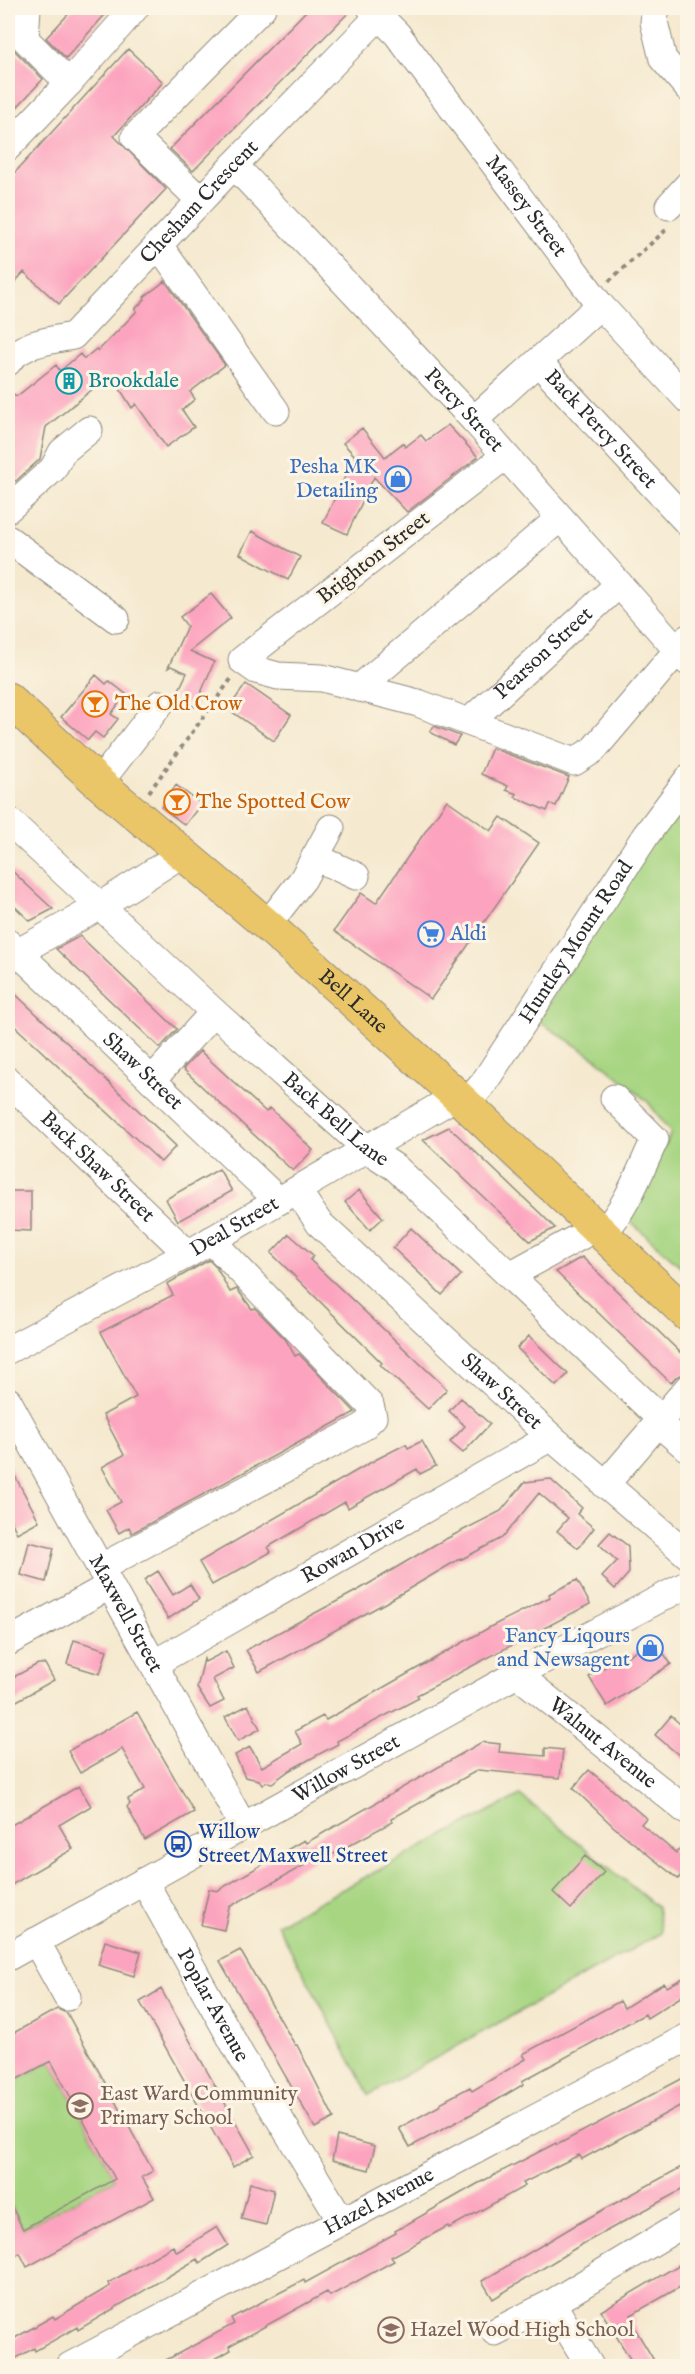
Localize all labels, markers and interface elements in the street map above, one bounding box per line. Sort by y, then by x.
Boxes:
street label: Chesham Crescent [134,134,264,270]
street label: Massey Street [479,150,573,263]
street label: Percy Street [418,362,510,458]
street label: Back Percy Street [539,364,663,495]
building icon: Brookdale [54,366,84,396]
place label: Brookdale [88,368,179,395]
place label: Pesha MK Detailing [289,454,379,505]
shop icon: Pesha MK Detailing [383,464,413,494]
street label: Brighton Street [312,505,436,611]
street label: Pearson Street [488,601,599,706]
bar icon: The Old Crow [80,689,110,719]
place label: The Old Crow [115,691,243,718]
bar icon: The Spotted Cow [162,787,192,817]
place label: The Spotted Cow [196,789,351,816]
street label: Huntley Mount Road [513,855,640,1029]
supermarket icon: Aldi [416,919,446,949]
place label: Aldi [449,921,487,948]
street label: Bell Lane [313,963,394,1040]
street label: Shaw Street [97,1027,189,1116]
street label: Back Bell Lane [277,1066,394,1173]
street label: Back Shaw Street [34,1105,161,1228]
street label: Deal Street [185,1190,284,1263]
street label: Shaw Street [455,1347,548,1436]
street label: Rowan Drive [297,1510,410,1590]
street label: Maxwell Street [82,1550,169,1677]
place label: Fancy Liqours and Newsagent [497,1623,630,1674]
shop icon: Fancy Liqours and Newsagent [635,1633,665,1663]
street label: Walnut Avenue [543,1691,663,1795]
street label: Willow Street [288,1728,405,1810]
place label: Willow Street/Maxwell Street [198,1819,388,1870]
bus stop icon: Willow Street/Maxwell Street [163,1829,193,1859]
street label: Poplar Avenue [171,1944,255,2067]
place label: East Ward Community Primary School [100,2081,299,2132]
school or university icon: East Ward Community Primary School [65,2091,95,2121]
street label: Hazel Avenue [319,2161,439,2242]
school or university icon: Hazel Wood High School [376,2315,406,2345]
place label: Hazel Wood High School [410,2317,634,2344]

